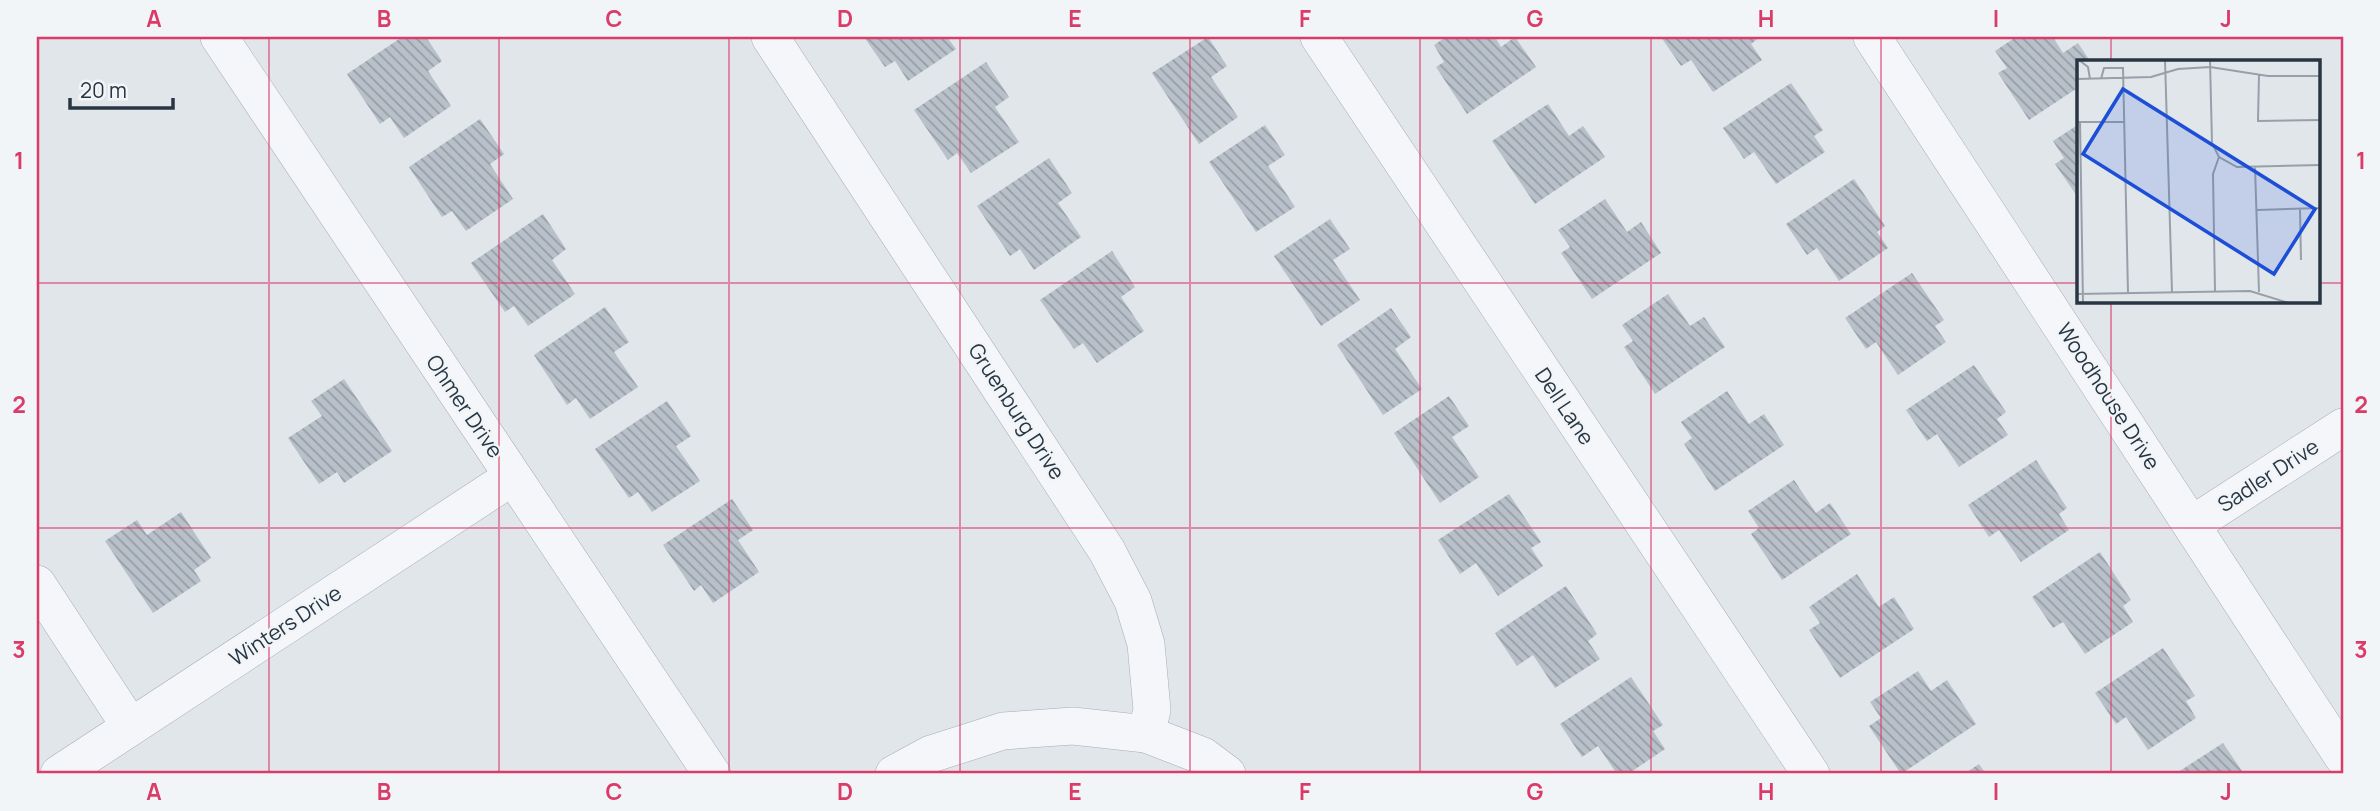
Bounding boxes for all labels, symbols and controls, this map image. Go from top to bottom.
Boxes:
text: A [146,2,162,34]
text: B [377,2,391,34]
text: C [606,2,623,34]
text: D [837,2,853,34]
text: E [1068,2,1082,34]
text: F [1299,2,1311,34]
text: G [1527,2,1544,34]
text: H [1758,2,1774,34]
text: I [1993,2,1999,34]
text: J [2220,2,2232,34]
inset map [2077,60,2320,303]
scale bar [70,66,173,110]
text: 20 m [80,76,127,104]
text: 1 [14,144,24,176]
text: 1 [2356,144,2366,176]
street label: Woodhouse Drive [2051,317,2167,475]
street label: Gruenburg Drive [962,338,1072,484]
street label: Ohmer Drive [420,349,510,463]
street label: Dell Lane [1529,362,1601,450]
text: 2 [12,388,26,420]
text: 2 [2354,388,2368,420]
street label: Sadler Drive [2212,432,2324,518]
street label: Winters Drive [224,578,346,672]
text: 3 [12,633,26,665]
text: 3 [2354,633,2368,665]
text: A [146,775,162,807]
text: B [377,775,391,807]
text: C [606,775,623,807]
text: D [837,775,853,807]
text: E [1068,775,1082,807]
text: F [1299,775,1311,807]
text: G [1527,775,1544,807]
text: H [1758,775,1774,807]
text: I [1993,775,1999,807]
text: J [2220,775,2232,807]

